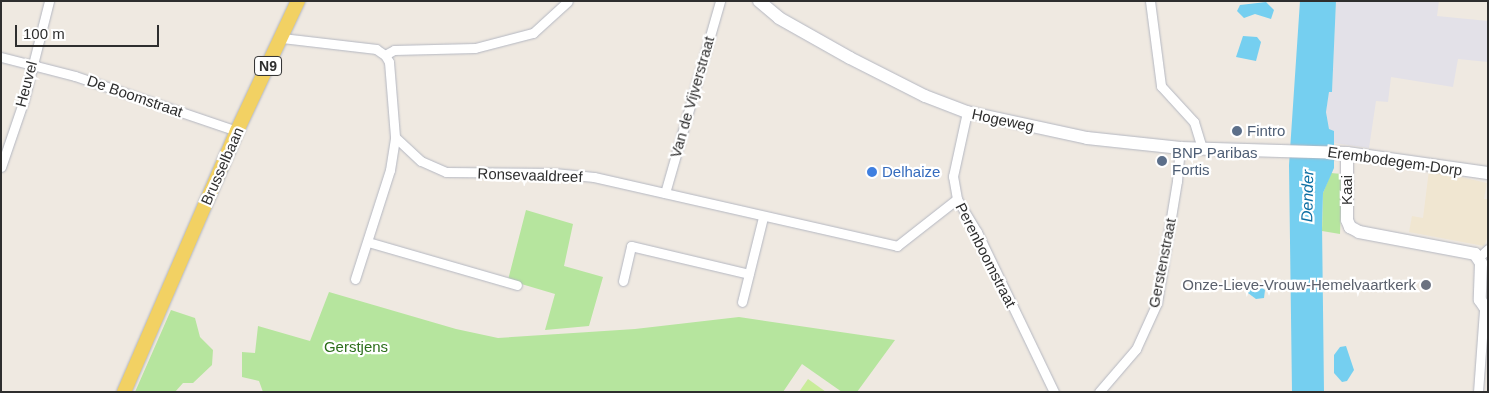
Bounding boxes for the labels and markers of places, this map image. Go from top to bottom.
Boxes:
place label: Fintro [1247,122,1285,140]
marker: Fintro [1231,125,1243,137]
place label: BNP Paribas Fortis [1172,143,1258,178]
marker: BNP Paribas Fortis [1156,155,1168,167]
place label: Delhaize [882,163,940,181]
marker: Delhaize [866,166,878,178]
place label: Onze-Lieve-Vrouw-Hemelvaartkerk [1182,276,1416,294]
marker: Onze-Lieve-Vrouw-Hemelvaartkerk [1420,279,1432,291]

